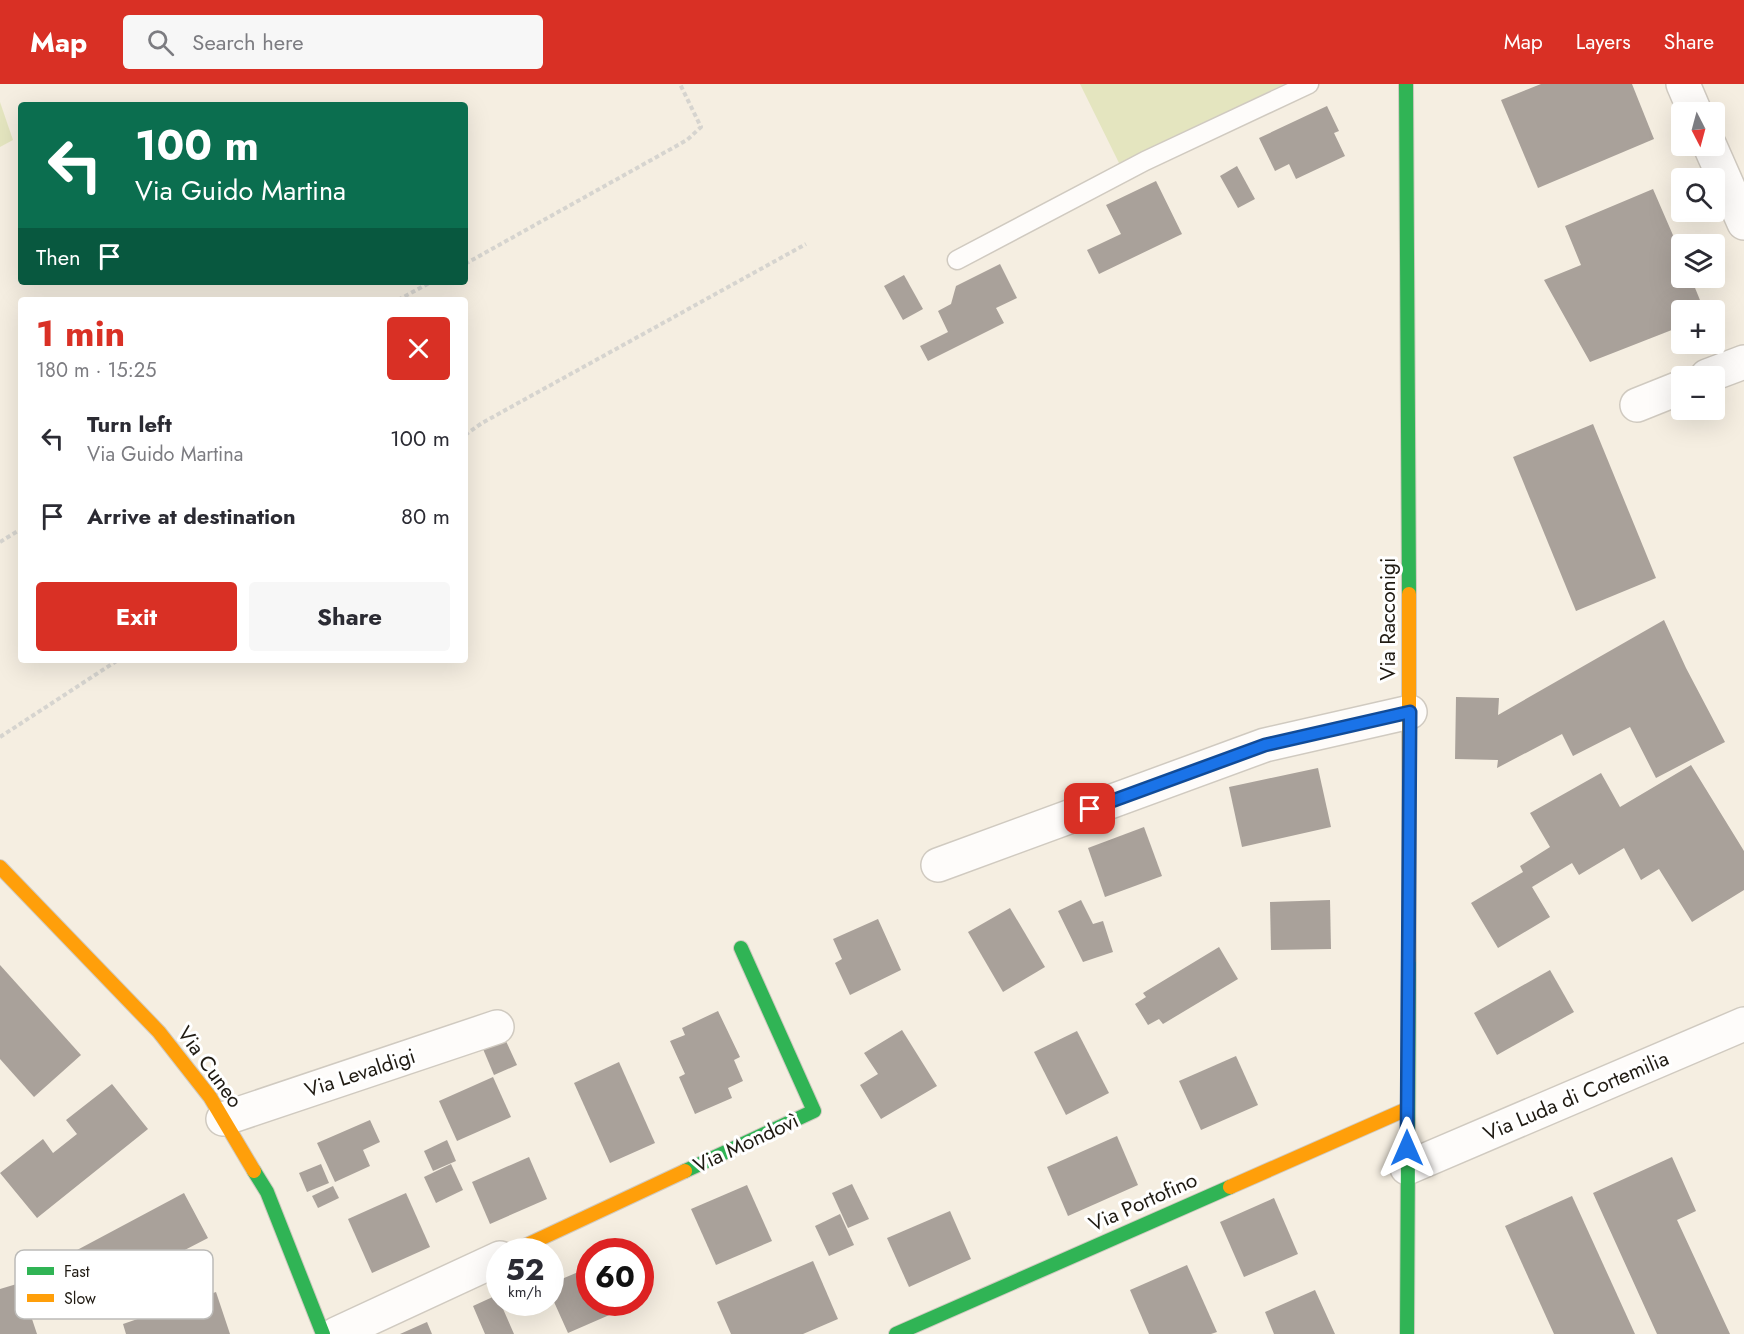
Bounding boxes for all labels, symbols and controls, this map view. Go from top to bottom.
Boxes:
search box [123,15,543,69]
text: Map [30,22,87,63]
icon: search [144,26,177,59]
text: Search here [192,26,304,58]
text: Map [1504,27,1543,57]
text: Layers [1576,27,1631,57]
text: Share [1664,27,1714,57]
north arrow [1671,102,1725,156]
map controls [1671,102,1725,420]
text: 100 m [135,115,259,176]
icon: left [36,126,114,204]
button: search [1671,168,1725,222]
text: Via Guido Martina [135,171,346,210]
button: layers [1671,234,1725,288]
icon: arrive [93,240,126,273]
text: Then [36,241,81,273]
button: + [1671,300,1725,354]
text: 1 min [36,307,125,359]
button: close [387,317,450,380]
text: 180 m · 15:25 [36,356,156,385]
button: − [1671,366,1725,420]
text: Turn left [87,408,172,440]
icon: left [36,422,69,455]
text: 100 m [390,422,450,454]
text: Via Guido Martina [87,440,243,469]
icon: arrive [36,500,69,533]
text: Arrive at destination [87,500,296,532]
text: 80 m [401,500,450,532]
street label: Via Racconigi [1373,557,1403,681]
button: Exit [36,582,237,651]
button: Share [249,582,450,651]
pin [1064,783,1115,834]
icon: arrive [1073,792,1106,825]
street label: Via Cuneo [170,1020,250,1114]
street label: Via Levaldigi [301,1041,419,1105]
street label: Via Luda di Cortemilia [1479,1043,1673,1149]
street label: Via Mondovì [688,1106,804,1180]
position arrow [1375,1116,1439,1180]
street label: Via Portofino [1084,1165,1202,1239]
speed limit sign: 60 [576,1238,654,1316]
text: 52 [505,1248,545,1291]
legend [15,1250,213,1319]
text: Fast [64,1260,90,1283]
text: km/h [508,1281,542,1303]
text: Slow [64,1287,96,1310]

